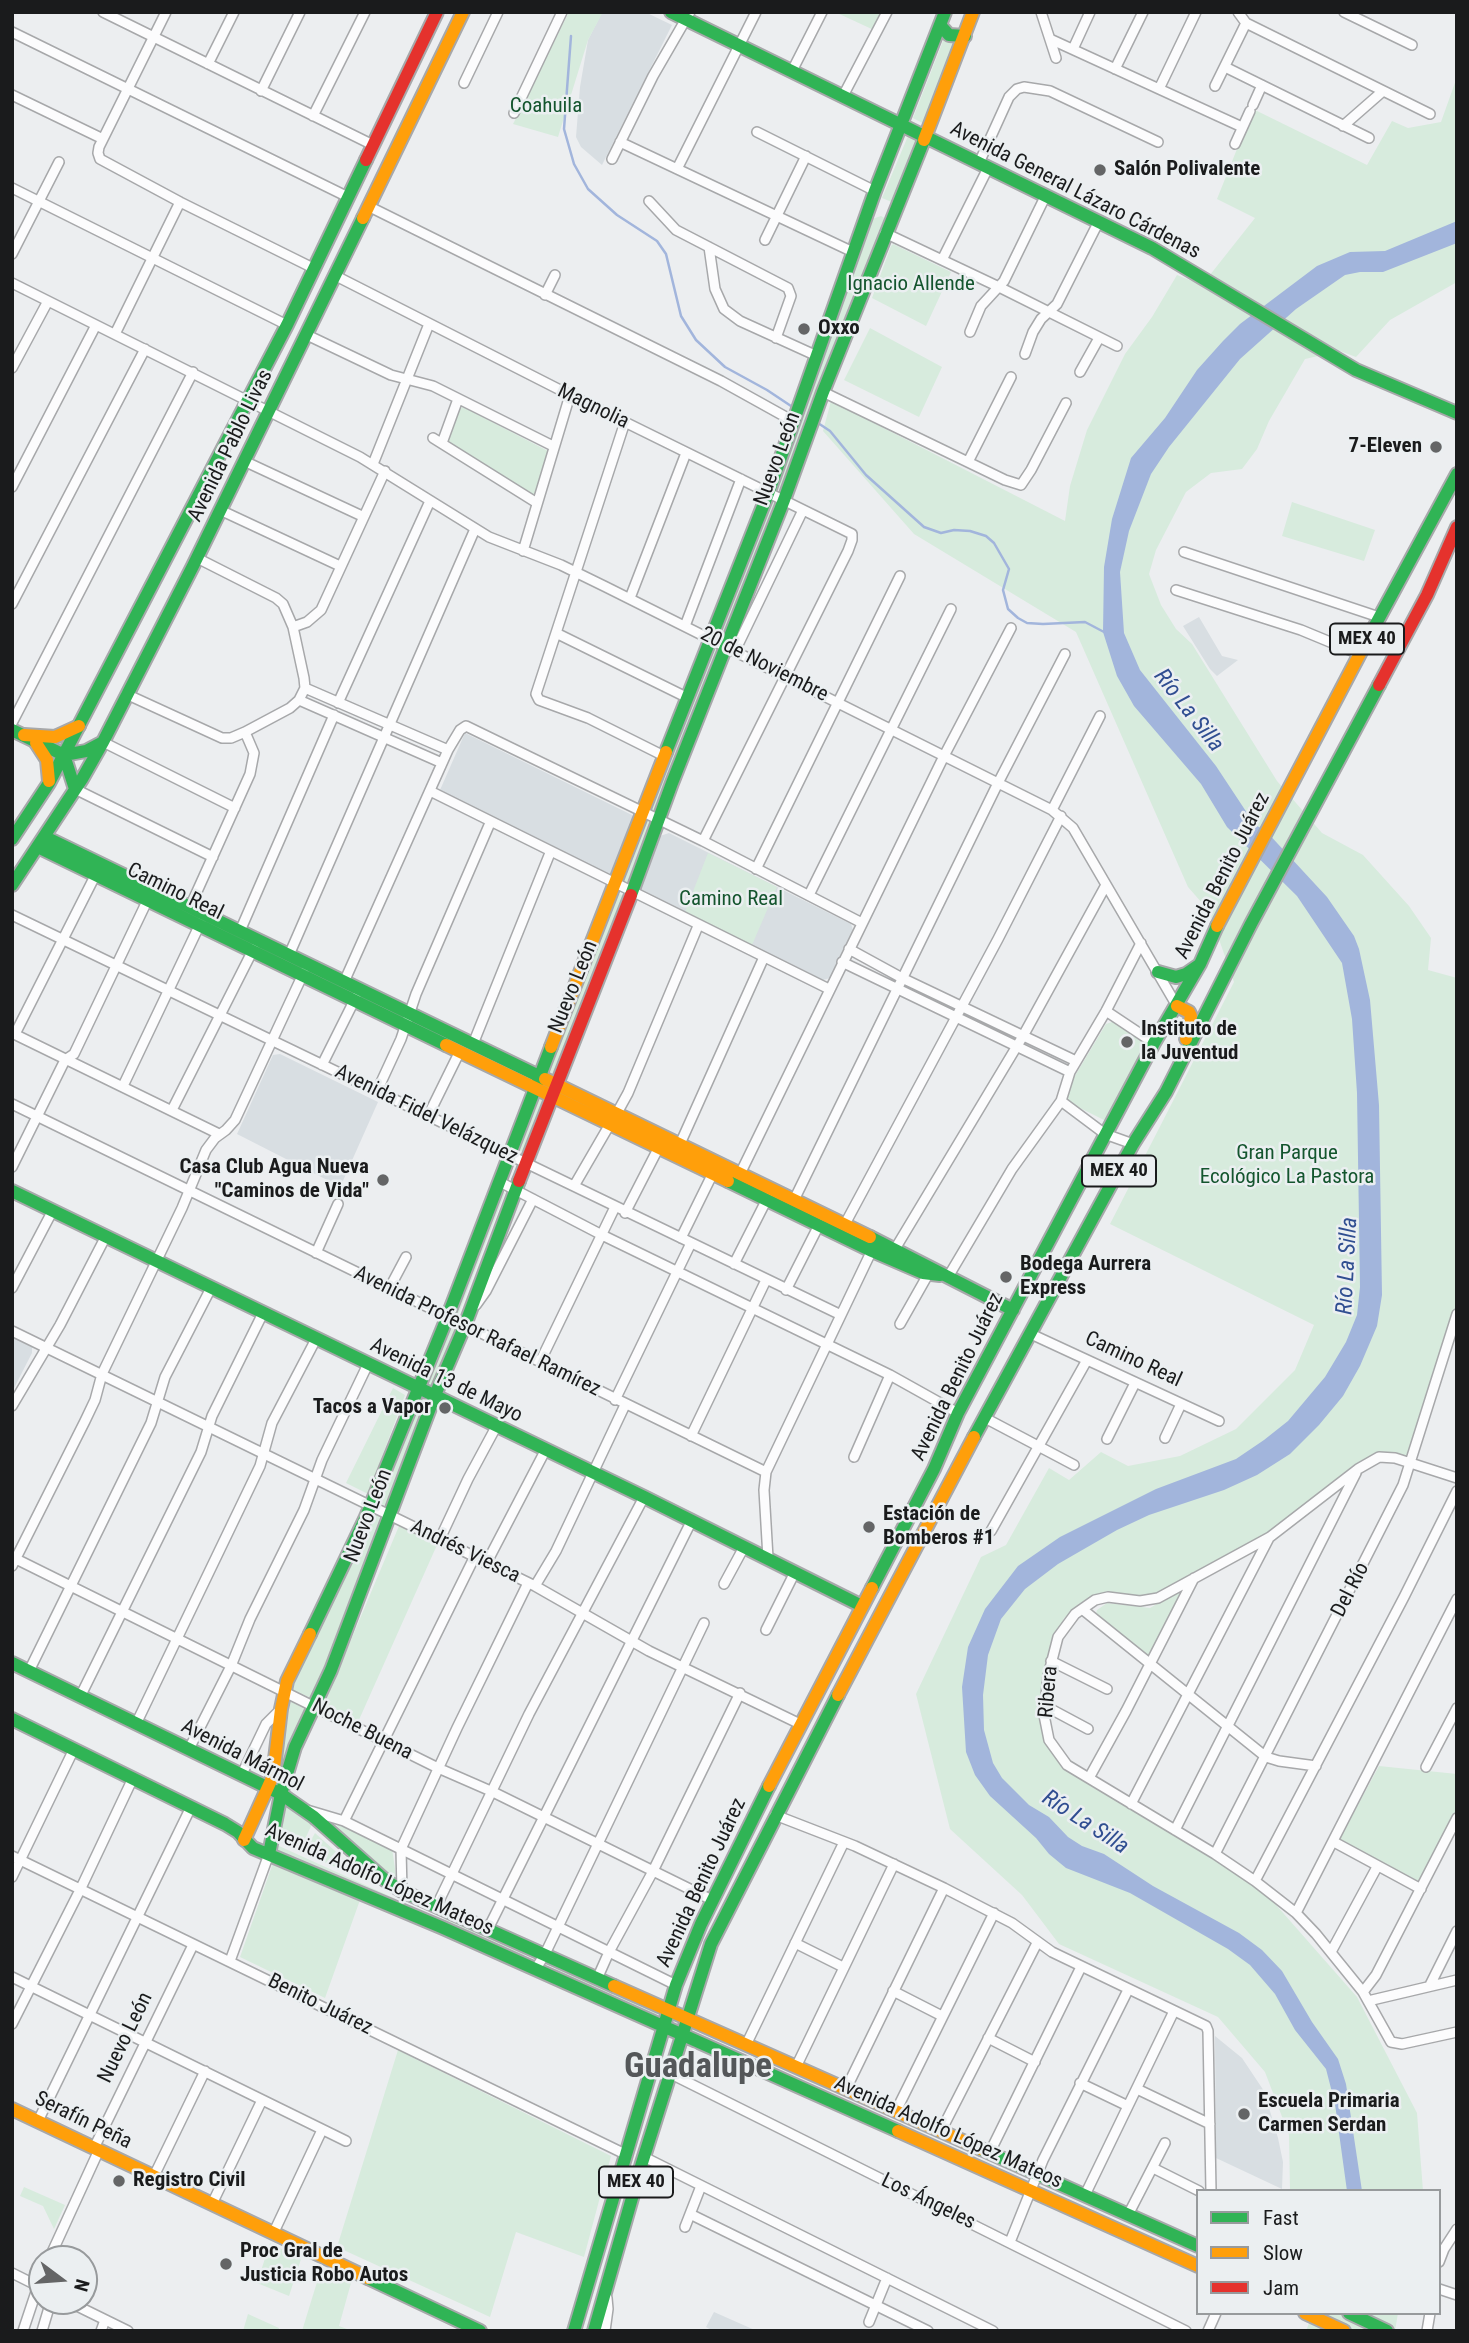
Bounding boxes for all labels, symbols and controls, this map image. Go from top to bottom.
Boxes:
park label: Coahuila [510,94,582,120]
street label: Avenida General Lázaro Cárdenas [946,117,1204,265]
place label: Salón Polivalente [1114,157,1260,183]
marker: Salón Polivalente [1092,162,1108,178]
park label: Ignacio Allende [847,272,975,298]
place label: Oxxo [818,316,860,342]
marker: Oxxo [796,321,812,337]
street label: Avenida Pablo Livas [183,366,279,526]
street label: Magnolia [553,379,633,435]
street label: Nuevo León [749,409,807,509]
place label: 7-Eleven [1349,434,1422,460]
marker: 7-Eleven [1428,439,1444,455]
street label: 20 de Noviembre [696,622,832,708]
road number: MEX 40 [1330,624,1404,654]
water label: Río La Silla [1147,664,1229,758]
street label: Avenida Benito Juárez [1170,788,1276,964]
street label: Camino Real [123,858,227,926]
park label: Camino Real [679,887,783,913]
street label: Nuevo León [544,937,604,1037]
place label: Instituto de la Juventud [1141,1017,1238,1067]
marker: Instituto de la Juventud [1119,1034,1135,1050]
street label: Avenida Fidel Velázquez [330,1060,522,1170]
park label: Gran Parque Ecológico La Pastora [1200,1141,1374,1191]
place label: Casa Club Agua Nueva "Caminos de Vida" [180,1155,369,1205]
road number: MEX 40 [1082,1156,1156,1186]
marker: Casa Club Agua Nueva "Caminos de Vida" [375,1172,391,1188]
water label: Río La Silla [1332,1217,1364,1315]
place label: Bodega Aurrera Express [1020,1252,1151,1302]
street label: Avenida Profesor Rafael Ramírez [350,1261,604,1403]
marker: Bodega Aurrera Express [998,1269,1014,1285]
street label: Avenida Benito Juárez [906,1289,1010,1465]
street label: Camino Real [1081,1327,1185,1393]
street label: Avenida 13 de Mayo [366,1333,526,1429]
place label: Tacos a Vapor [313,1395,431,1421]
marker: Tacos a Vapor [437,1400,453,1416]
street label: Nuevo León [340,1466,398,1566]
place label: Estación de Bomberos #1 [883,1502,994,1552]
street label: Andrés Viesca [406,1515,524,1589]
marker: Estación de Bomberos #1 [861,1519,877,1535]
street label: Del Río [1327,1558,1375,1622]
street label: Ribera [1034,1665,1064,1719]
street label: Noche Buena [307,1694,417,1766]
street label: Avenida Mármol [177,1714,307,1798]
water label: Río La Silla [1037,1785,1133,1861]
street label: Avenida Benito Juárez [652,1794,752,1972]
street label: Avenida Adolfo López Mateos [261,1818,497,1942]
street label: Benito Juárez [264,1969,376,2041]
street label: Nuevo León [93,1989,159,2087]
district label: Guadalupe [624,2047,772,2089]
street label: Avenida Adolfo López Mateos [830,2071,1066,2195]
street label: Serafín Peña [30,2087,136,2155]
place label: Escuela Primaria Carmen Serdan [1258,2089,1400,2139]
marker: Escuela Primaria Carmen Serdan [1236,2106,1252,2122]
road number: MEX 40 [599,2166,673,2198]
place label: Registro Civil [133,2168,246,2194]
street label: Los Ángeles [877,2168,979,2236]
marker: Registro Civil [111,2173,127,2189]
legend [1196,2189,1441,2315]
text: Fast [1263,2206,1299,2230]
place label: Proc Gral de Justicia Robo Autos [240,2239,408,2289]
text: Slow [1263,2241,1303,2265]
north arrow [28,2245,98,2315]
marker: Proc Gral de Justicia Robo Autos [218,2256,234,2272]
text: Jam [1263,2276,1299,2300]
text: N [69,2277,94,2294]

